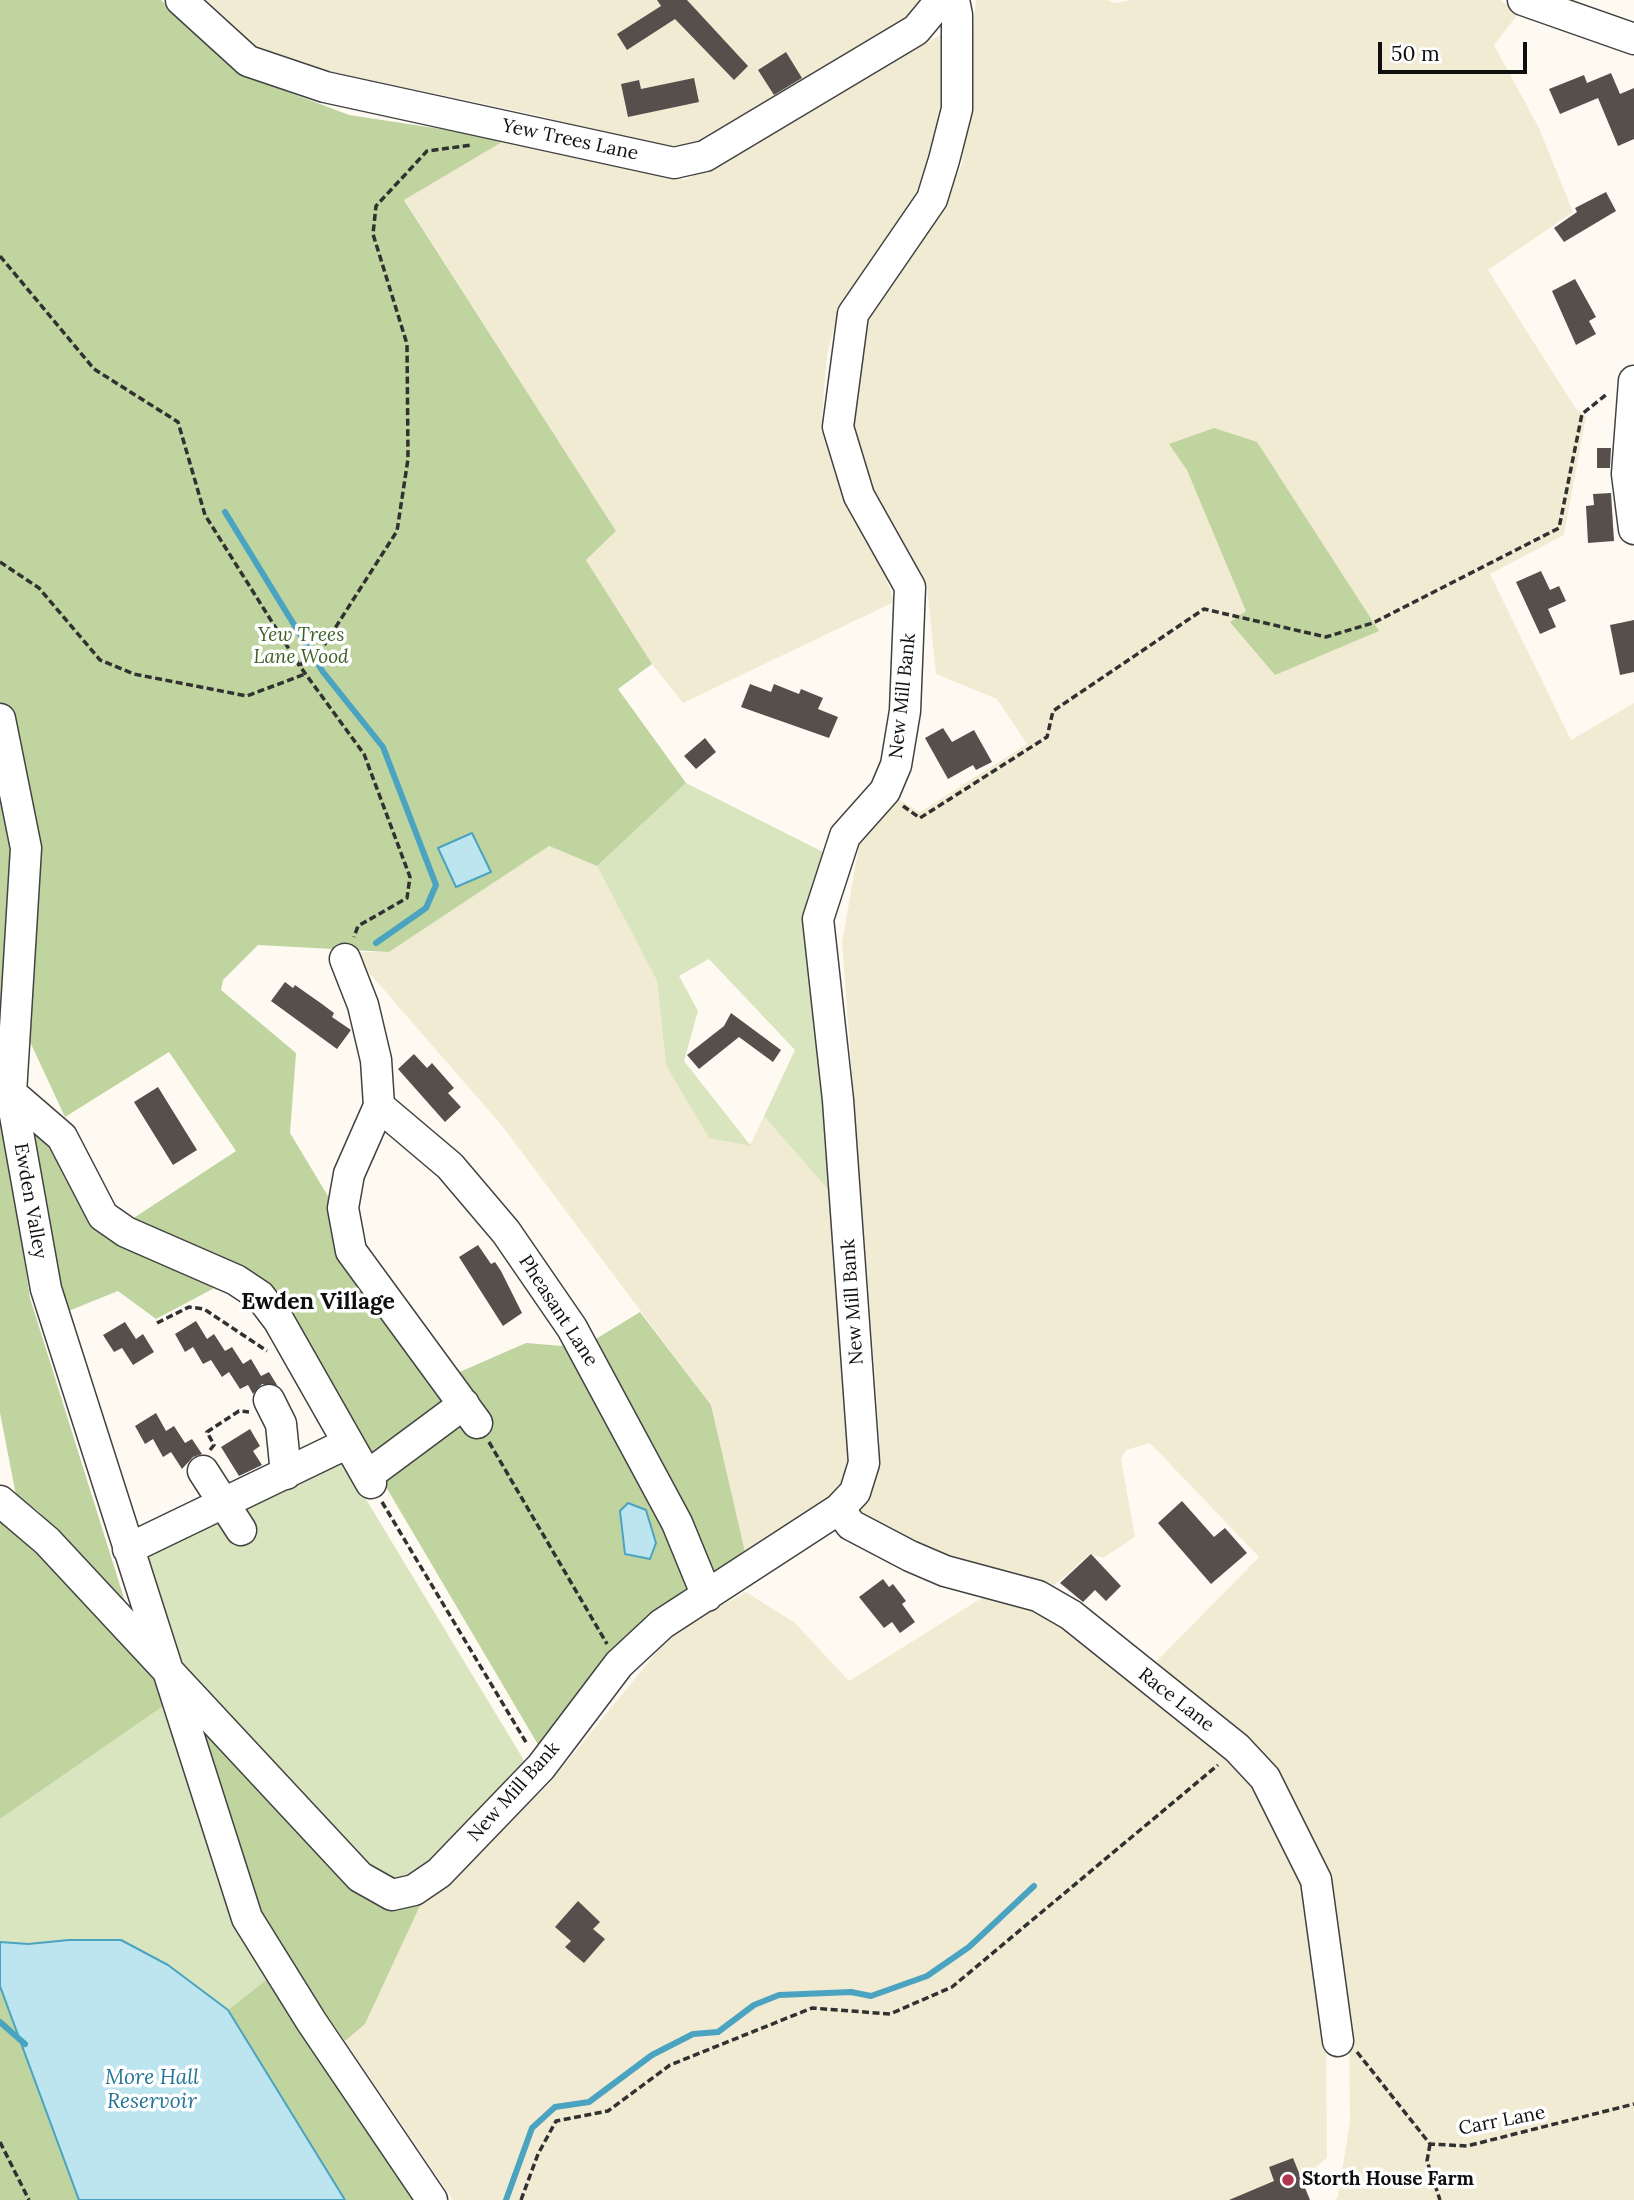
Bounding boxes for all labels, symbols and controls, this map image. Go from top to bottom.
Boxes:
scale bar [1382,28,1531,72]
text: 50 m [1391,40,1440,67]
street label: Yew Trees Lane [500,114,640,166]
park label: Yew Trees Lane Wood [253,625,349,669]
street label: New Mill Bank [885,632,921,760]
street label: Ewden Valley [9,1141,51,1261]
street label: New Mill Bank [837,1238,869,1366]
street label: Pheasant Lane [514,1251,602,1371]
district label: Ewden Village [241,1288,395,1316]
street label: Race Lane [1133,1663,1219,1737]
street label: New Mill Bank [463,1737,565,1847]
water label: More Hall Reservoir [105,2065,199,2115]
street label: Carr Lane [1457,2101,1547,2141]
place label: Storth House Farm [1302,2169,1474,2191]
marker: Storth House Farm [1280,2172,1296,2188]

